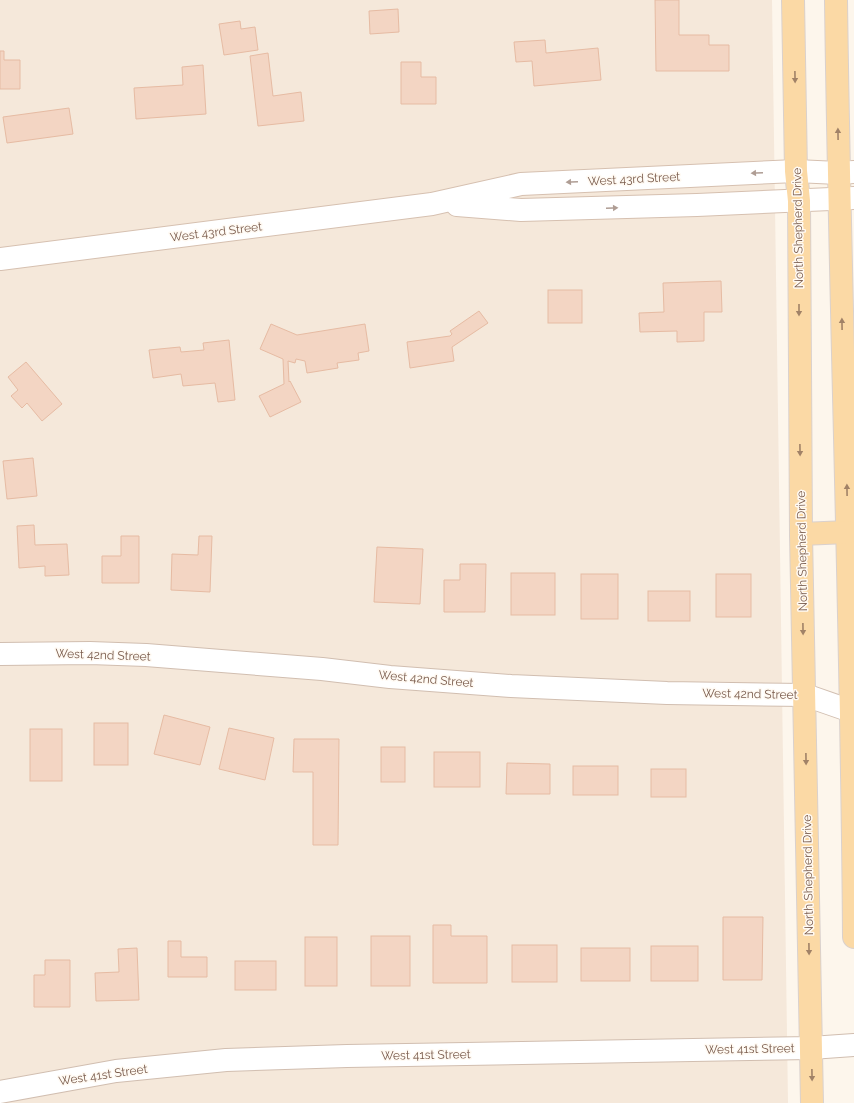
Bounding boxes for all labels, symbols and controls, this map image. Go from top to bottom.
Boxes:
one-way arrow [792,71,798,84]
one-way arrow [835,127,841,140]
street label: North Shepherd Drive [790,168,806,288]
one-way arrow [751,169,763,176]
street label: West 43rd Street [587,170,681,188]
one-way arrow [566,178,578,185]
one-way arrow [606,205,619,211]
street label: West 43rd Street [169,219,263,245]
one-way arrow [796,304,802,317]
one-way arrow [839,317,845,330]
one-way arrow [797,444,803,457]
one-way arrow [843,484,850,496]
street label: North Shepherd Drive [794,491,810,611]
one-way arrow [800,623,806,636]
street label: West 42nd Street [55,646,151,664]
street label: West 42nd Street [378,668,474,690]
street label: West 42nd Street [702,686,798,702]
one-way arrow [803,753,809,766]
street label: North Shepherd Drive [800,815,816,935]
one-way arrow [806,943,812,956]
street label: West 41st Street [705,1041,795,1057]
street label: West 41st Street [381,1047,471,1063]
street label: West 41st Street [58,1062,148,1088]
one-way arrow [809,1069,815,1082]

